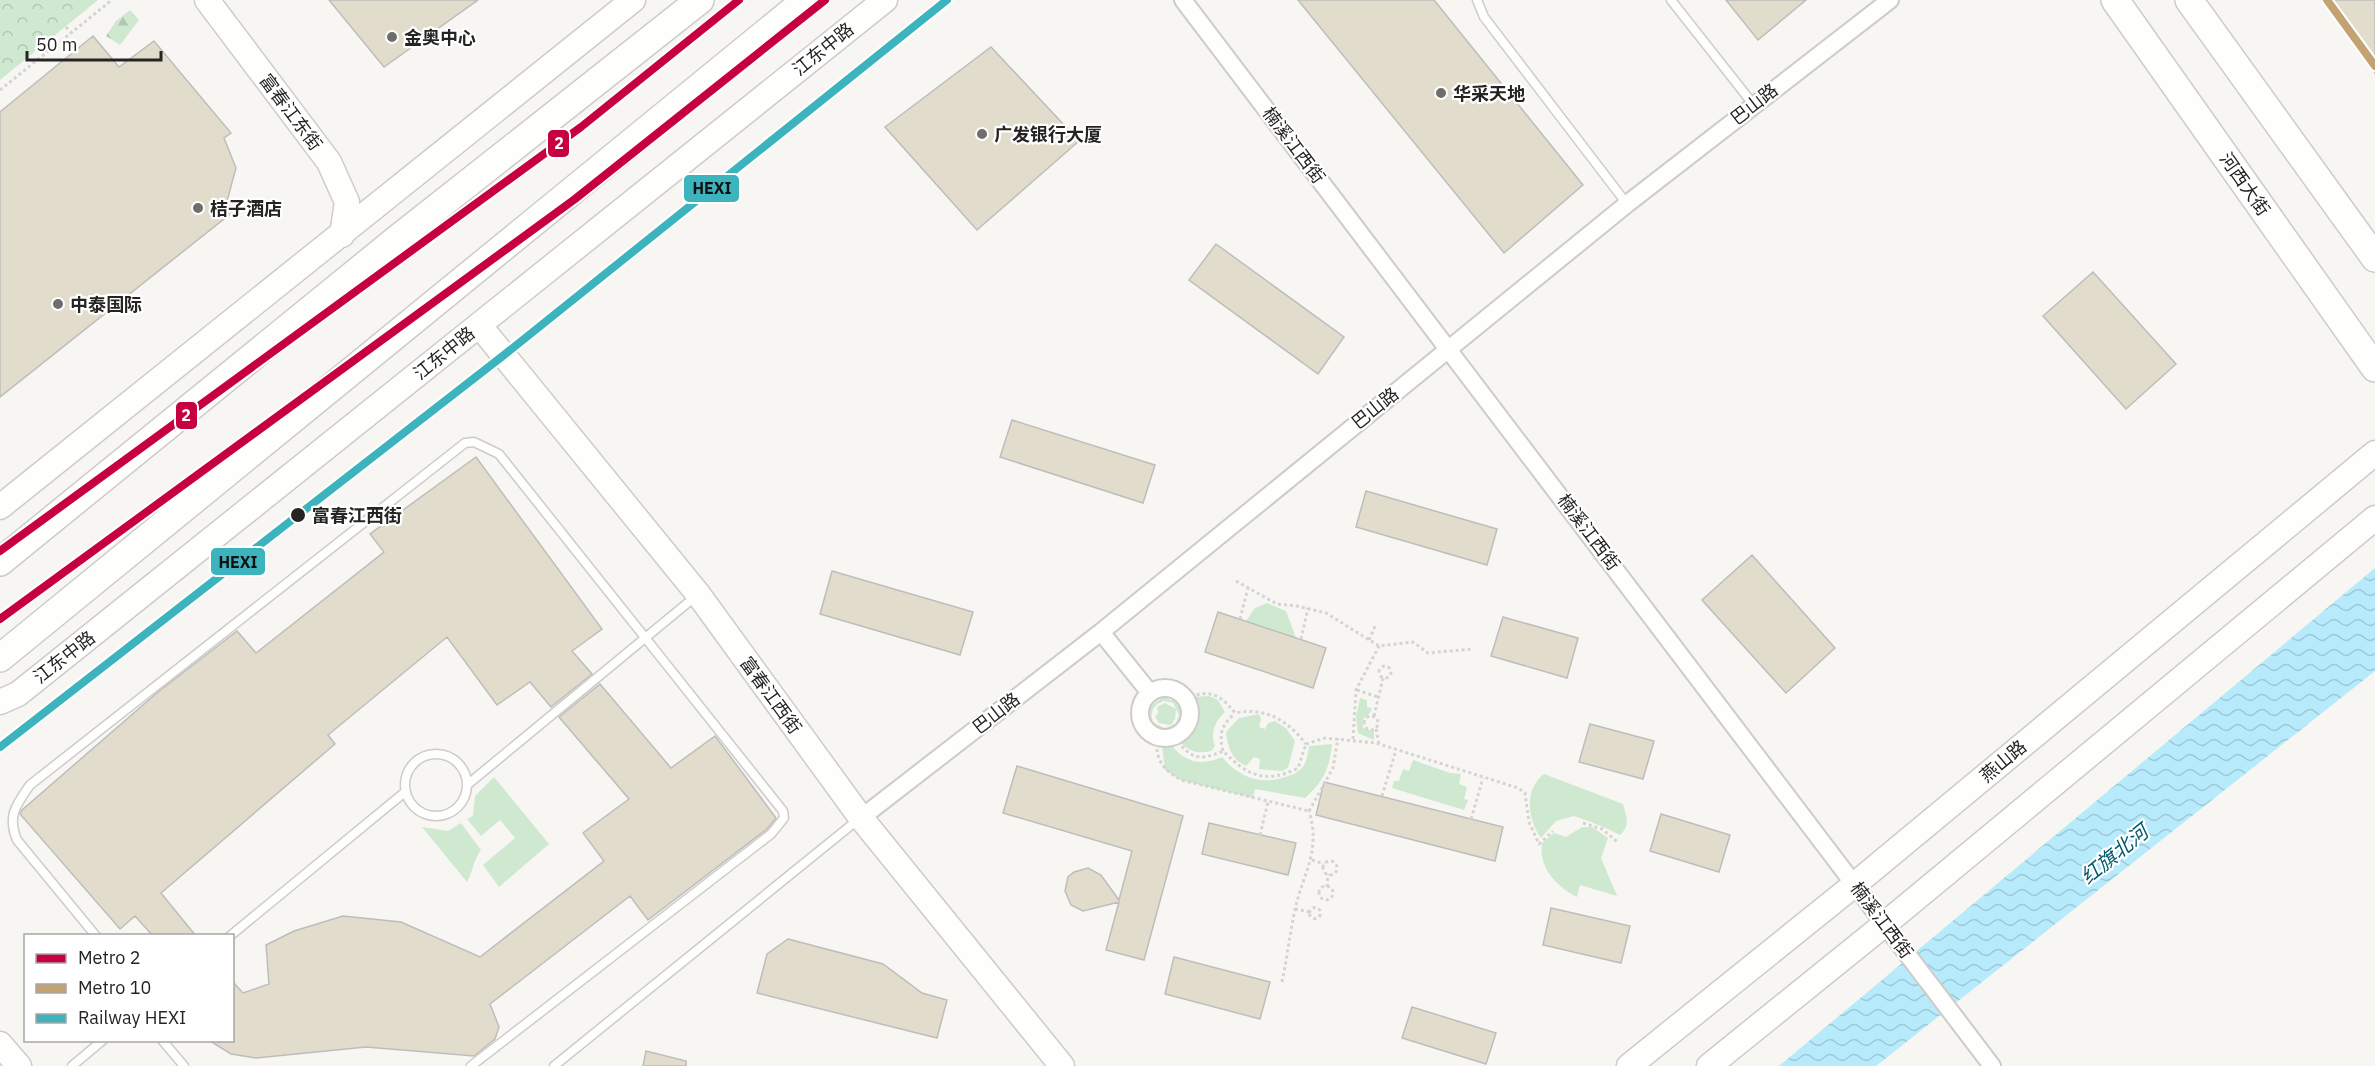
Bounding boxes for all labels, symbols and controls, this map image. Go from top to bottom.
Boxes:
street label: 江东中路 [788,17,858,81]
scale bar [27,24,160,62]
place label: 金奥中心 [404,26,476,49]
marker: 金奥中心 [385,30,399,44]
text: 50 m [36,33,78,56]
street label: 富春江东街 [255,69,327,155]
street label: 巴山路 [1726,78,1782,130]
place label: 华采天地 [1453,82,1525,105]
marker: 华采天地 [1434,86,1448,100]
street label: 楠溪江西街 [1258,102,1330,188]
place label: 广发银行大厦 [994,123,1102,146]
marker: 广发银行大厦 [975,127,989,141]
line badge: 2 [547,129,570,158]
text: 2 [554,133,564,153]
street label: 河西大街 [2215,148,2275,220]
line badge: HEXI [683,174,740,203]
text: HEXI [693,178,732,198]
place label: 桔子酒店 [210,197,282,220]
marker: 桔子酒店 [191,201,205,215]
place label: 中泰国际 [70,293,142,316]
marker: 中泰国际 [51,297,65,311]
street label: 江东中路 [409,321,479,385]
street label: 巴山路 [1347,382,1403,434]
line badge: 2 [175,401,198,430]
text: 2 [181,405,191,425]
street label: 楠溪江西街 [1553,489,1625,575]
place label: 富春江西街 [312,504,402,527]
marker: 富春江西街 [289,506,307,524]
line badge: HEXI [210,547,266,576]
text: HEXI [219,552,258,572]
street label: 江东中路 [29,626,99,688]
street label: 富春江西街 [735,652,807,738]
street label: 巴山路 [968,687,1024,739]
street label: 燕山路 [1975,735,2031,787]
water label: 红旗北河 [2074,816,2157,890]
street label: 楠溪江西街 [1846,877,1918,963]
legend [24,934,234,1042]
text: Metro 2 [78,946,140,969]
text: Metro 10 [78,976,151,999]
text: Railway HEXI [78,1006,186,1029]

